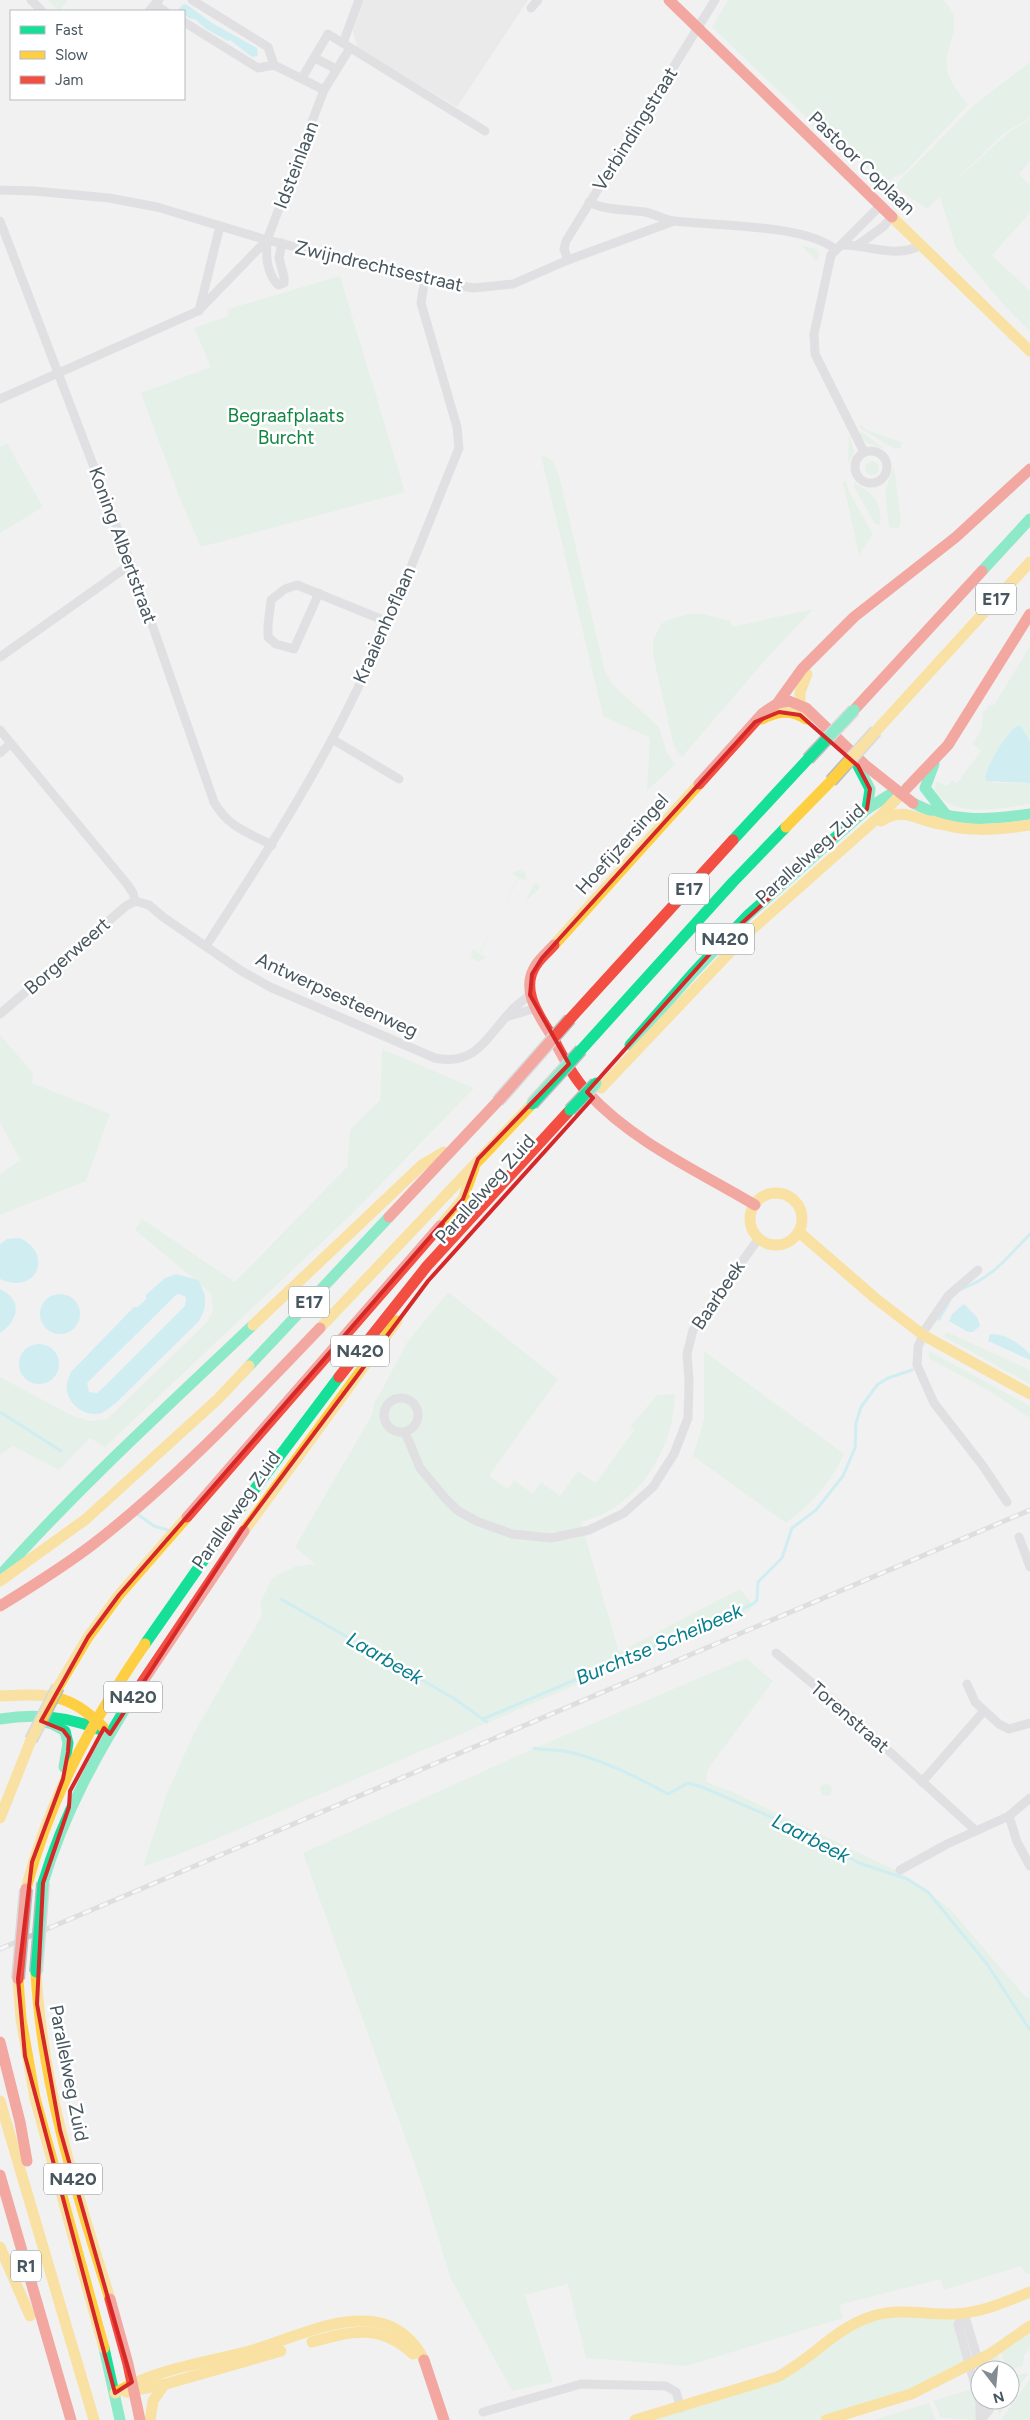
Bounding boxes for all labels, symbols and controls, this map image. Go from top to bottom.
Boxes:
legend [10,10,185,100]
text: Fast [55,21,84,39]
text: Slow [55,46,88,64]
street label: Verbindingstraat [588,63,682,195]
text: Jam [55,71,83,89]
street label: Pastoor Coplaan [804,106,920,220]
street label: Idsteinlaan [269,118,323,212]
street label: Zwijndrechtsestraat [293,236,465,296]
park label: Begraafplaats Burcht [228,404,345,449]
street label: Koning Albertstraat [84,463,162,627]
street label: Kraaienhoflaan [348,563,420,687]
road number: E17 [976,584,1016,614]
street label: Hoefijzersingel [571,789,673,899]
street label: Parallelweg Zuid [751,799,869,909]
road number: E17 [669,874,709,904]
street label: Borgerweert [19,913,115,999]
road number: N420 [696,924,754,954]
street label: Antwerpsesteenweg [252,947,422,1043]
street label: Parallelweg Zuid [430,1130,540,1248]
street label: Baarbeek [687,1255,750,1334]
road number: E17 [289,1286,329,1318]
road number: N420 [331,1335,389,1366]
street label: Parallelweg Zuid [187,1447,285,1573]
water label: Burchtse Scheibeek [572,1598,747,1690]
water label: Laarbeek [343,1627,429,1690]
street label: Torenstraat [806,1677,894,1757]
road number: N420 [104,1681,162,1712]
water label: Laarbeek [768,1808,855,1868]
street label: Parallelweg Zuid [44,2003,94,2143]
road number: N420 [44,2164,102,2194]
road number: R1 [11,2250,41,2282]
north arrow [970,2360,1020,2410]
text: N [991,2387,1006,2407]

